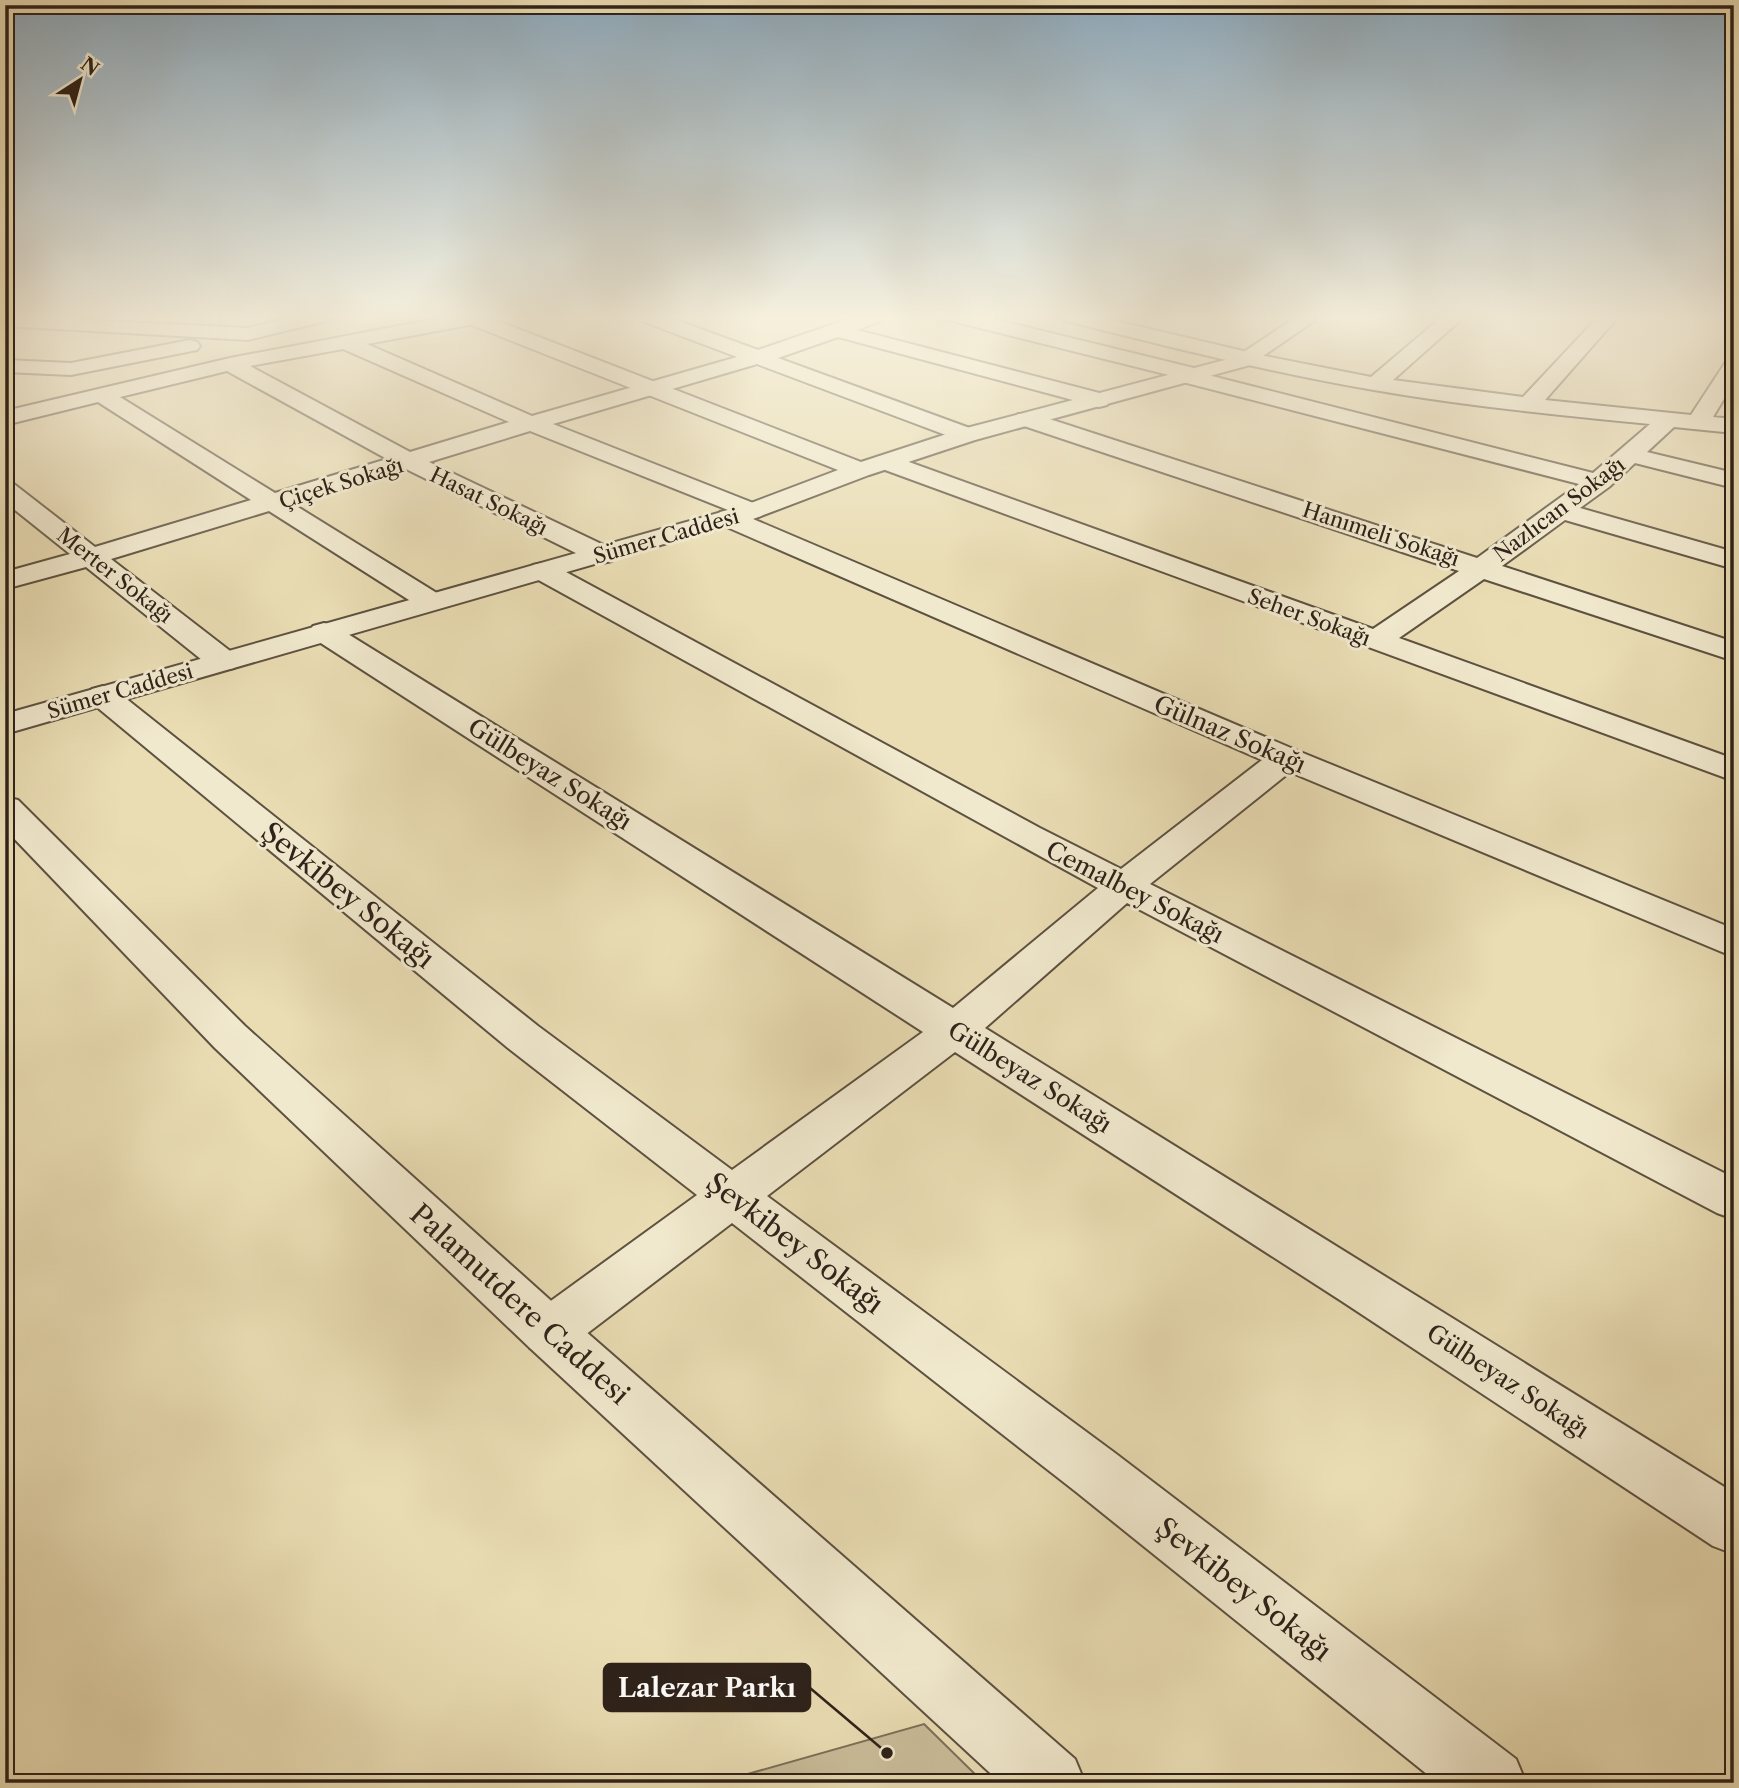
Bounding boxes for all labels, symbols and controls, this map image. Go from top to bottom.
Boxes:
north arrow [46,46,116,116]
text: N [76,52,103,81]
street label: Çiçek Sokağı [276,452,406,514]
street label: Nazlıcan Sokağı [1489,452,1629,566]
street label: Hasat Sokağı [426,462,552,540]
street label: Hanımeli Sokağı [1299,497,1463,571]
street label: Sümer Caddesi [590,503,742,569]
street label: Merter Sokağı [52,522,178,628]
street label: Seher Sokağı [1244,583,1374,651]
street label: Sümer Caddesi [44,658,196,724]
street label: Gülnaz Sokağı [1150,689,1310,779]
street label: Gülbeyaz Sokağı [463,712,637,836]
street label: Şevkibey Sokağı [254,815,442,975]
street label: Cemalbey Sokağı [1041,835,1229,949]
street label: Gülbeyaz Sokağı [943,1015,1117,1139]
street label: Şevkibey Sokağı [700,1165,890,1321]
street label: Palamutdere Caddesi [403,1197,637,1411]
street label: Gülbeyaz Sokağı [1422,1318,1594,1444]
street label: Şevkibey Sokağı [1150,1510,1338,1668]
callout: Lalezar Parkı [604,1664,810,1711]
text: Lalezar Parkı [618,1672,796,1704]

